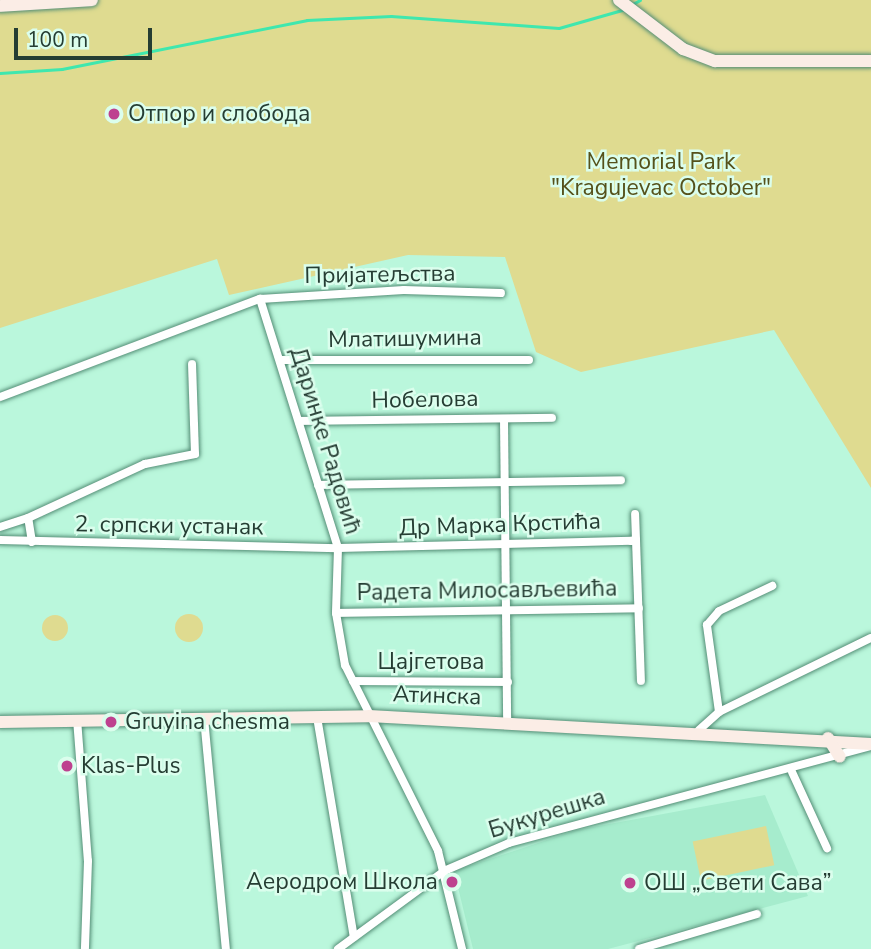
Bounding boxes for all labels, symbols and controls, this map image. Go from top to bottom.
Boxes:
scale bar [18,14,156,58]
text: 100 m [27,26,88,54]
place label: Отпор и слобода [128,100,310,128]
marker: Отпор и слобода [106,106,122,122]
park label: Memorial Park "Kragujevac October" [551,148,771,202]
street label: Пријатељства [304,260,456,290]
street label: Млатишумина [328,324,482,354]
street label: Даринке Радовић [283,344,367,538]
street label: Нобелова [371,385,479,415]
street label: Др Марка Крстића [399,508,601,542]
street label: 2. српски устанак [74,511,264,541]
street label: Радета Милосављевића [356,575,618,607]
street label: Цајгетова [378,648,484,676]
street label: Атинска [392,681,482,711]
place label: Gruyina chesma [125,708,290,736]
marker: Gruyina chesma [103,714,119,730]
place label: Klas-Plus [81,752,181,780]
marker: Klas-Plus [59,758,75,774]
street label: Букурешка [485,783,609,845]
place label: Аеродром Школа [246,868,438,896]
place label: ОШ „Свети Сава” [644,869,831,897]
marker: Аеродром Школа [444,874,460,890]
marker: ОШ „Свети Сава” [622,875,638,891]

